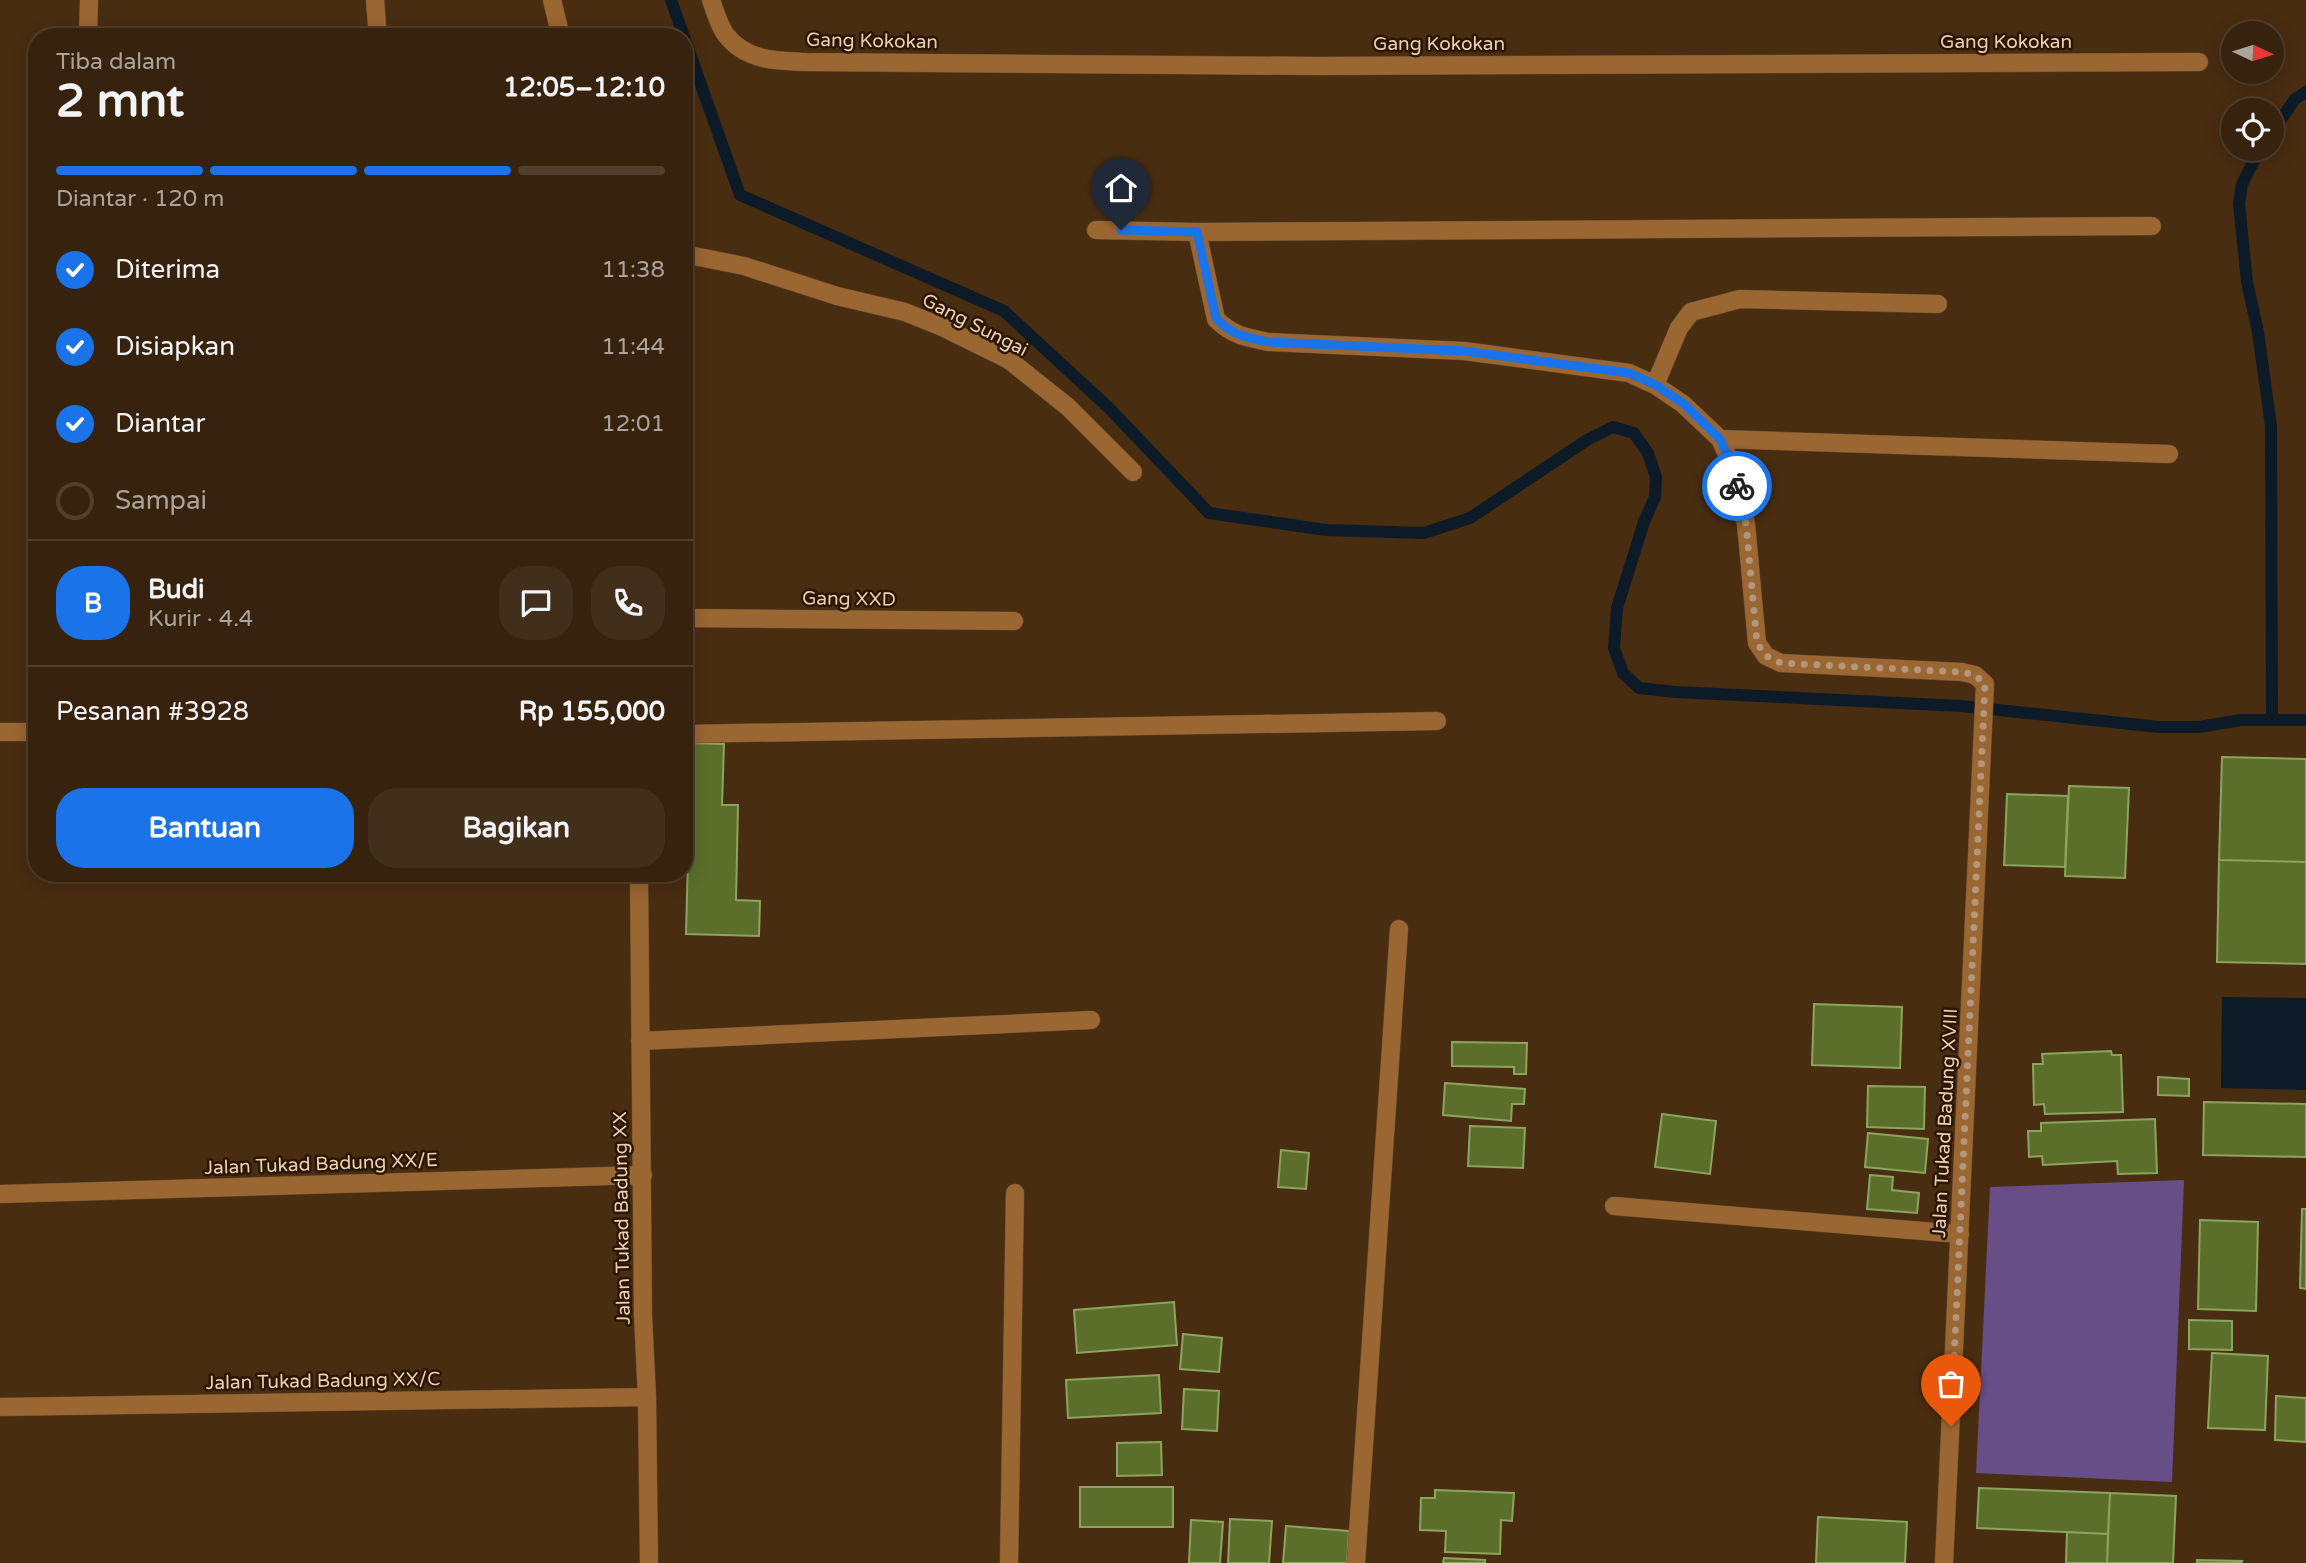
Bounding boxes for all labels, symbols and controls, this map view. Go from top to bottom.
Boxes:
north arrow [2221,21,2284,84]
map controls [2221,21,2284,161]
street label: Gang Kokokan [806,29,938,53]
street label: Gang Kokokan [1940,31,2072,53]
street label: Gang Kokokan [1373,33,1505,55]
text: Tiba dalam [56,48,176,76]
text: 12:05–12:10 [503,72,665,103]
text: 2 mnt [56,74,184,129]
button: locate [2221,98,2284,161]
pin [1091,158,1151,230]
icon: home [1102,169,1140,207]
text: Diantar · 120 m [56,185,224,213]
icon: check [56,251,94,289]
text: Diterima [115,254,220,285]
text: 11:38 [601,256,665,284]
street label: Gang Sungai [918,289,1032,361]
icon: check [56,328,94,366]
text: Disiapkan [115,331,235,362]
text: 11:44 [601,333,665,361]
icon: check [56,405,94,443]
text: Diantar [115,408,205,439]
text: 12:01 [601,410,665,438]
courier [1702,451,1772,521]
icon: bike [1718,467,1756,505]
text: Sampai [115,485,207,516]
button: chat [499,566,573,640]
button: phone [591,566,665,640]
text: Budi [148,574,205,605]
street label: Gang XXD [802,587,896,611]
text: B [84,588,102,619]
text: Kurir · 4.4 [148,605,253,633]
text: Pesanan #3928 [56,696,249,727]
text: Rp 155,000 [519,696,665,727]
button: Bantuan [56,788,354,868]
button: Bagikan [368,788,665,868]
street label: Jalan Tukad Badung XVIII [1928,1008,1962,1238]
street label: Jalan Tukad Badung XX [609,1111,635,1325]
street label: Jalan Tukad Badung XX/E [204,1149,438,1179]
pin [1921,1354,1981,1426]
icon: bag [1932,1365,1970,1403]
street label: Jalan Tukad Badung XX/C [205,1368,441,1394]

